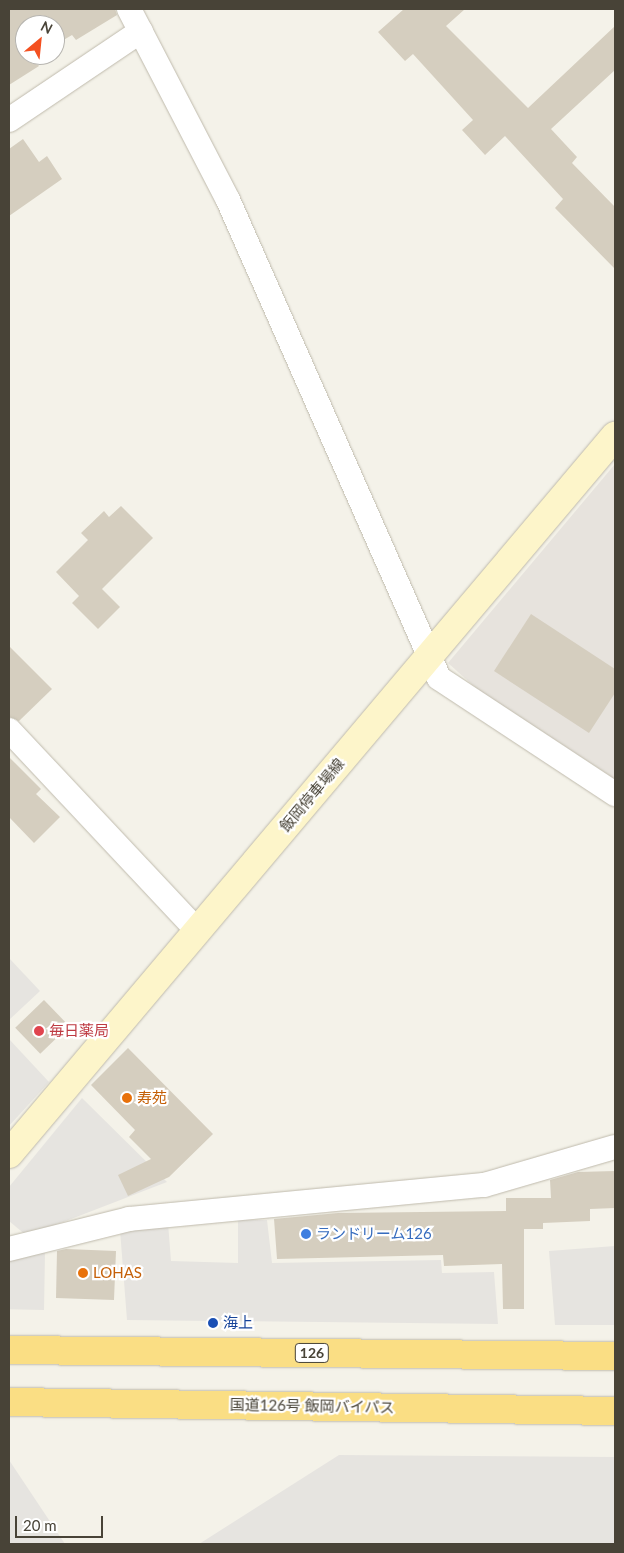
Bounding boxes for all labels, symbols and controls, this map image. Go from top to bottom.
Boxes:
north arrow [15,15,65,65]
text: N [38,17,56,37]
street label: 飯岡停車場線 [276,755,348,835]
place label: 毎日薬局 [49,1022,109,1040]
marker: 毎日薬局 [33,1025,45,1037]
place label: 寿苑 [137,1089,167,1107]
marker: 寿苑 [121,1092,133,1104]
place label: ランドリーム126 [316,1225,432,1243]
marker: ランドリーム126 [300,1228,312,1240]
place label: LOHAS [93,1264,142,1282]
marker: LOHAS [77,1267,89,1279]
place label: 海上 [223,1314,253,1332]
marker: 海上 [207,1317,219,1329]
road number: 126 [294,1342,330,1365]
street label: 国道126号 飯岡バイパス [229,1396,395,1416]
scale bar [18,1506,105,1538]
text: 20 m [23,1516,57,1534]

